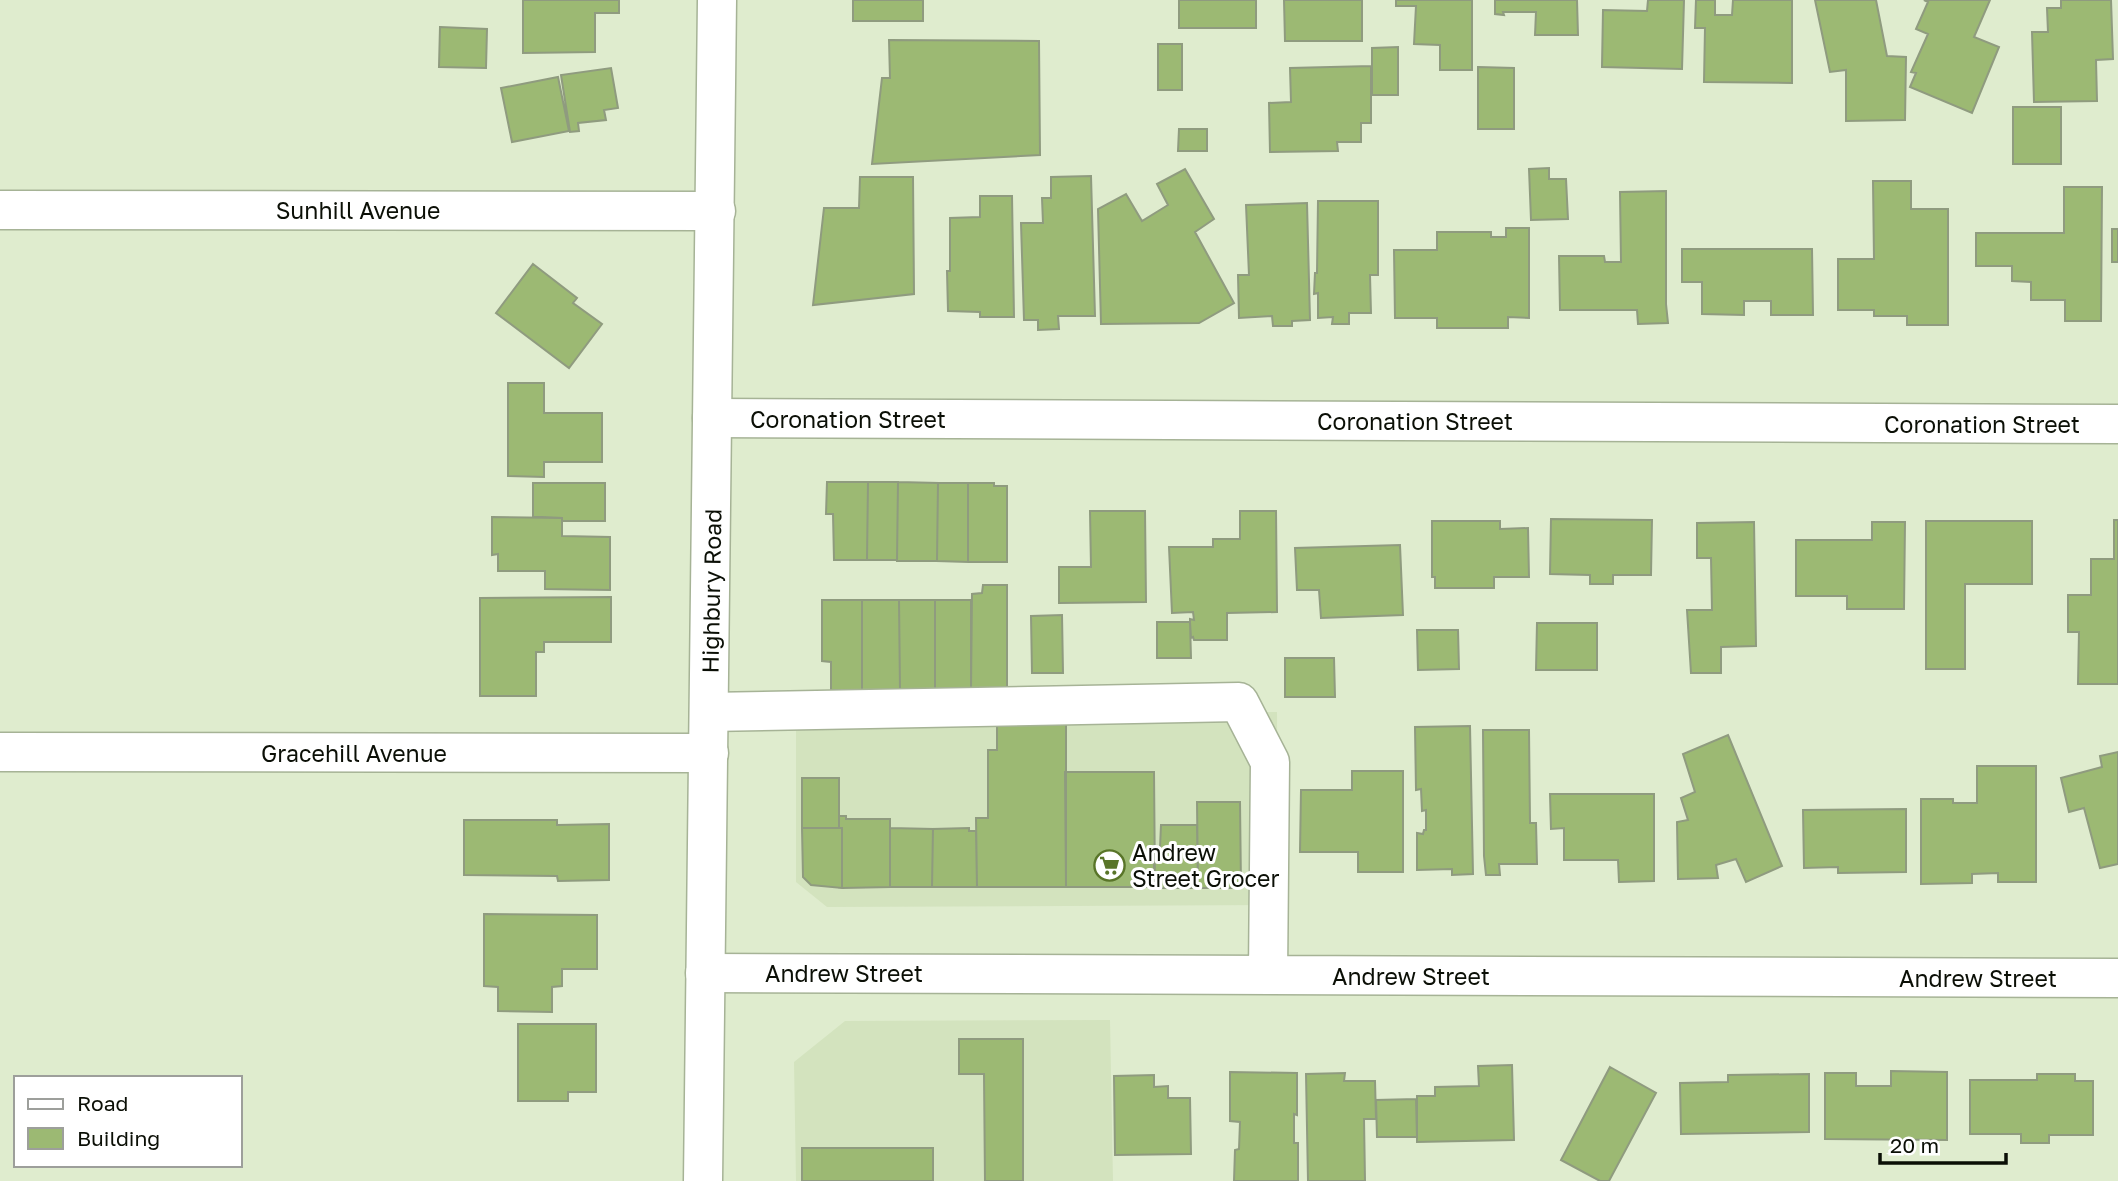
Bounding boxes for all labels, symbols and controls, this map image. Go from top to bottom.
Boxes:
street label: Sunhill Avenue [276,196,440,224]
street label: Coronation Street [750,405,946,433]
street label: Coronation Street [1317,407,1513,435]
street label: Coronation Street [1884,410,2080,438]
street label: Highbury Road [696,508,726,674]
street label: Gracehill Avenue [261,739,447,767]
place label: Andrew Street Grocer [1132,838,1279,892]
supermarket icon: Andrew Street Grocer [1092,848,1126,882]
street label: Andrew Street [765,959,923,987]
street label: Andrew Street [1332,962,1490,990]
street label: Andrew Street [1899,964,2057,992]
legend [14,1076,242,1167]
text: Road [77,1090,128,1116]
scale bar [1880,1122,2006,1166]
text: Building [77,1125,160,1151]
text: 20 m [1890,1132,1939,1158]

